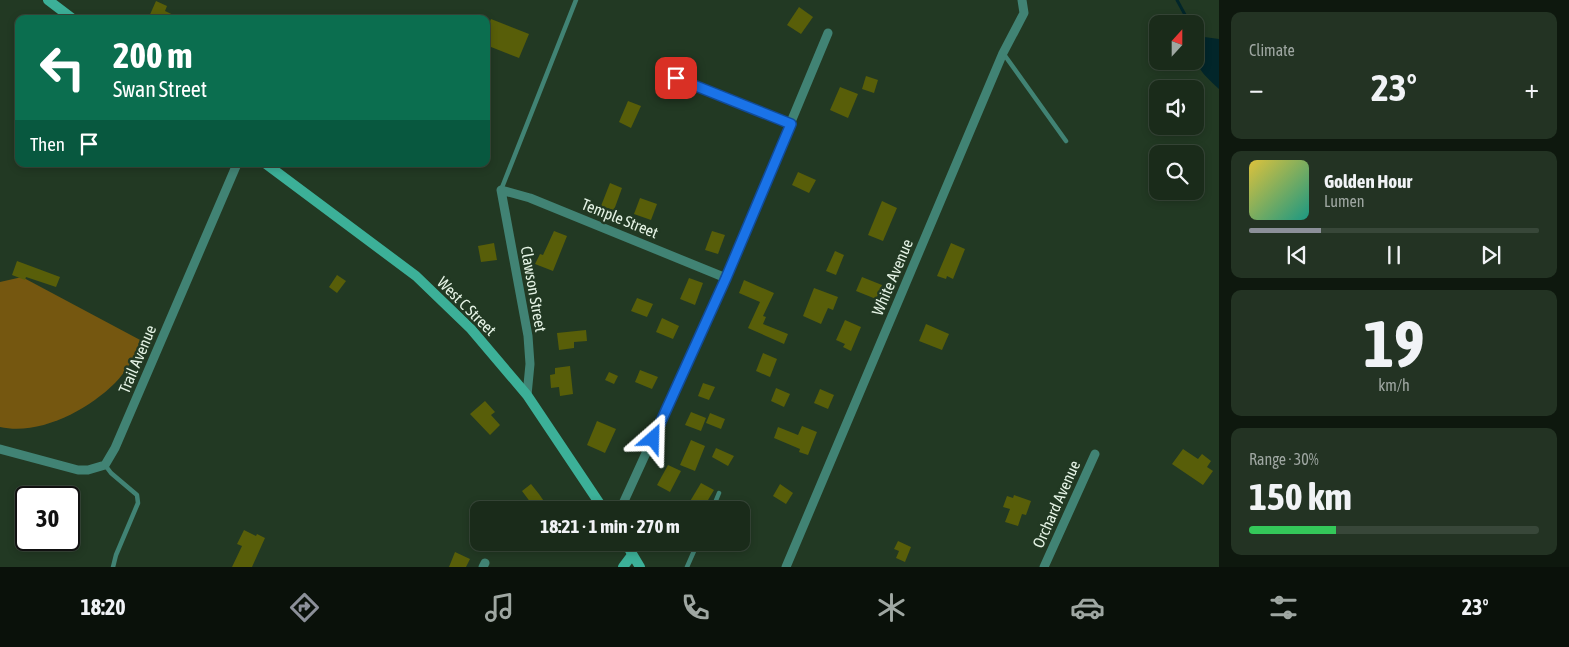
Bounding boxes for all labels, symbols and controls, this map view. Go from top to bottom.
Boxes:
north arrow [1149,15,1204,70]
map controls [1149,15,1204,200]
icon: left [30,35,95,100]
text: 200 m [113,35,192,75]
text: Climate [1249,41,1295,59]
pin [655,57,697,99]
icon: arrive [662,64,690,92]
text: 23° [1371,66,1417,109]
text: − [1249,72,1264,104]
text: + [1524,72,1539,104]
text: Swan Street [113,76,207,102]
button: sound [1149,80,1204,135]
icon: arrive [75,130,103,158]
text: Then [30,133,65,155]
button: search [1149,145,1204,200]
text: Golden Hour [1324,170,1412,192]
text: Lumen [1324,192,1364,210]
street label: Temple Street [579,194,661,243]
street label: White Avenue [868,236,916,318]
icon: previous [1283,241,1311,269]
icon: pause [1380,241,1408,269]
icon: next [1477,241,1505,269]
street label: Clawson Street [518,245,550,334]
street label: West C Street [434,273,500,339]
text: 19 [1363,306,1425,381]
street label: Trail Avenue [115,322,159,396]
text: km/h [1378,376,1410,394]
position arrow [626,412,678,464]
text: Range · 30% [1249,450,1319,468]
street label: Orchard Avenue [1029,457,1083,551]
text: 150 km [1249,475,1352,518]
speed limit sign: 30 [15,486,80,551]
text: 18:21 · 1 min · 270 m [540,515,680,537]
icon: directions [287,590,322,625]
icon: music [482,590,517,625]
icon: phone [678,590,713,625]
icon: climate [874,590,909,625]
icon: car [1070,590,1105,625]
icon: filters [1266,590,1301,625]
text: 18:20 [80,594,126,620]
text: 23° [1462,594,1488,620]

